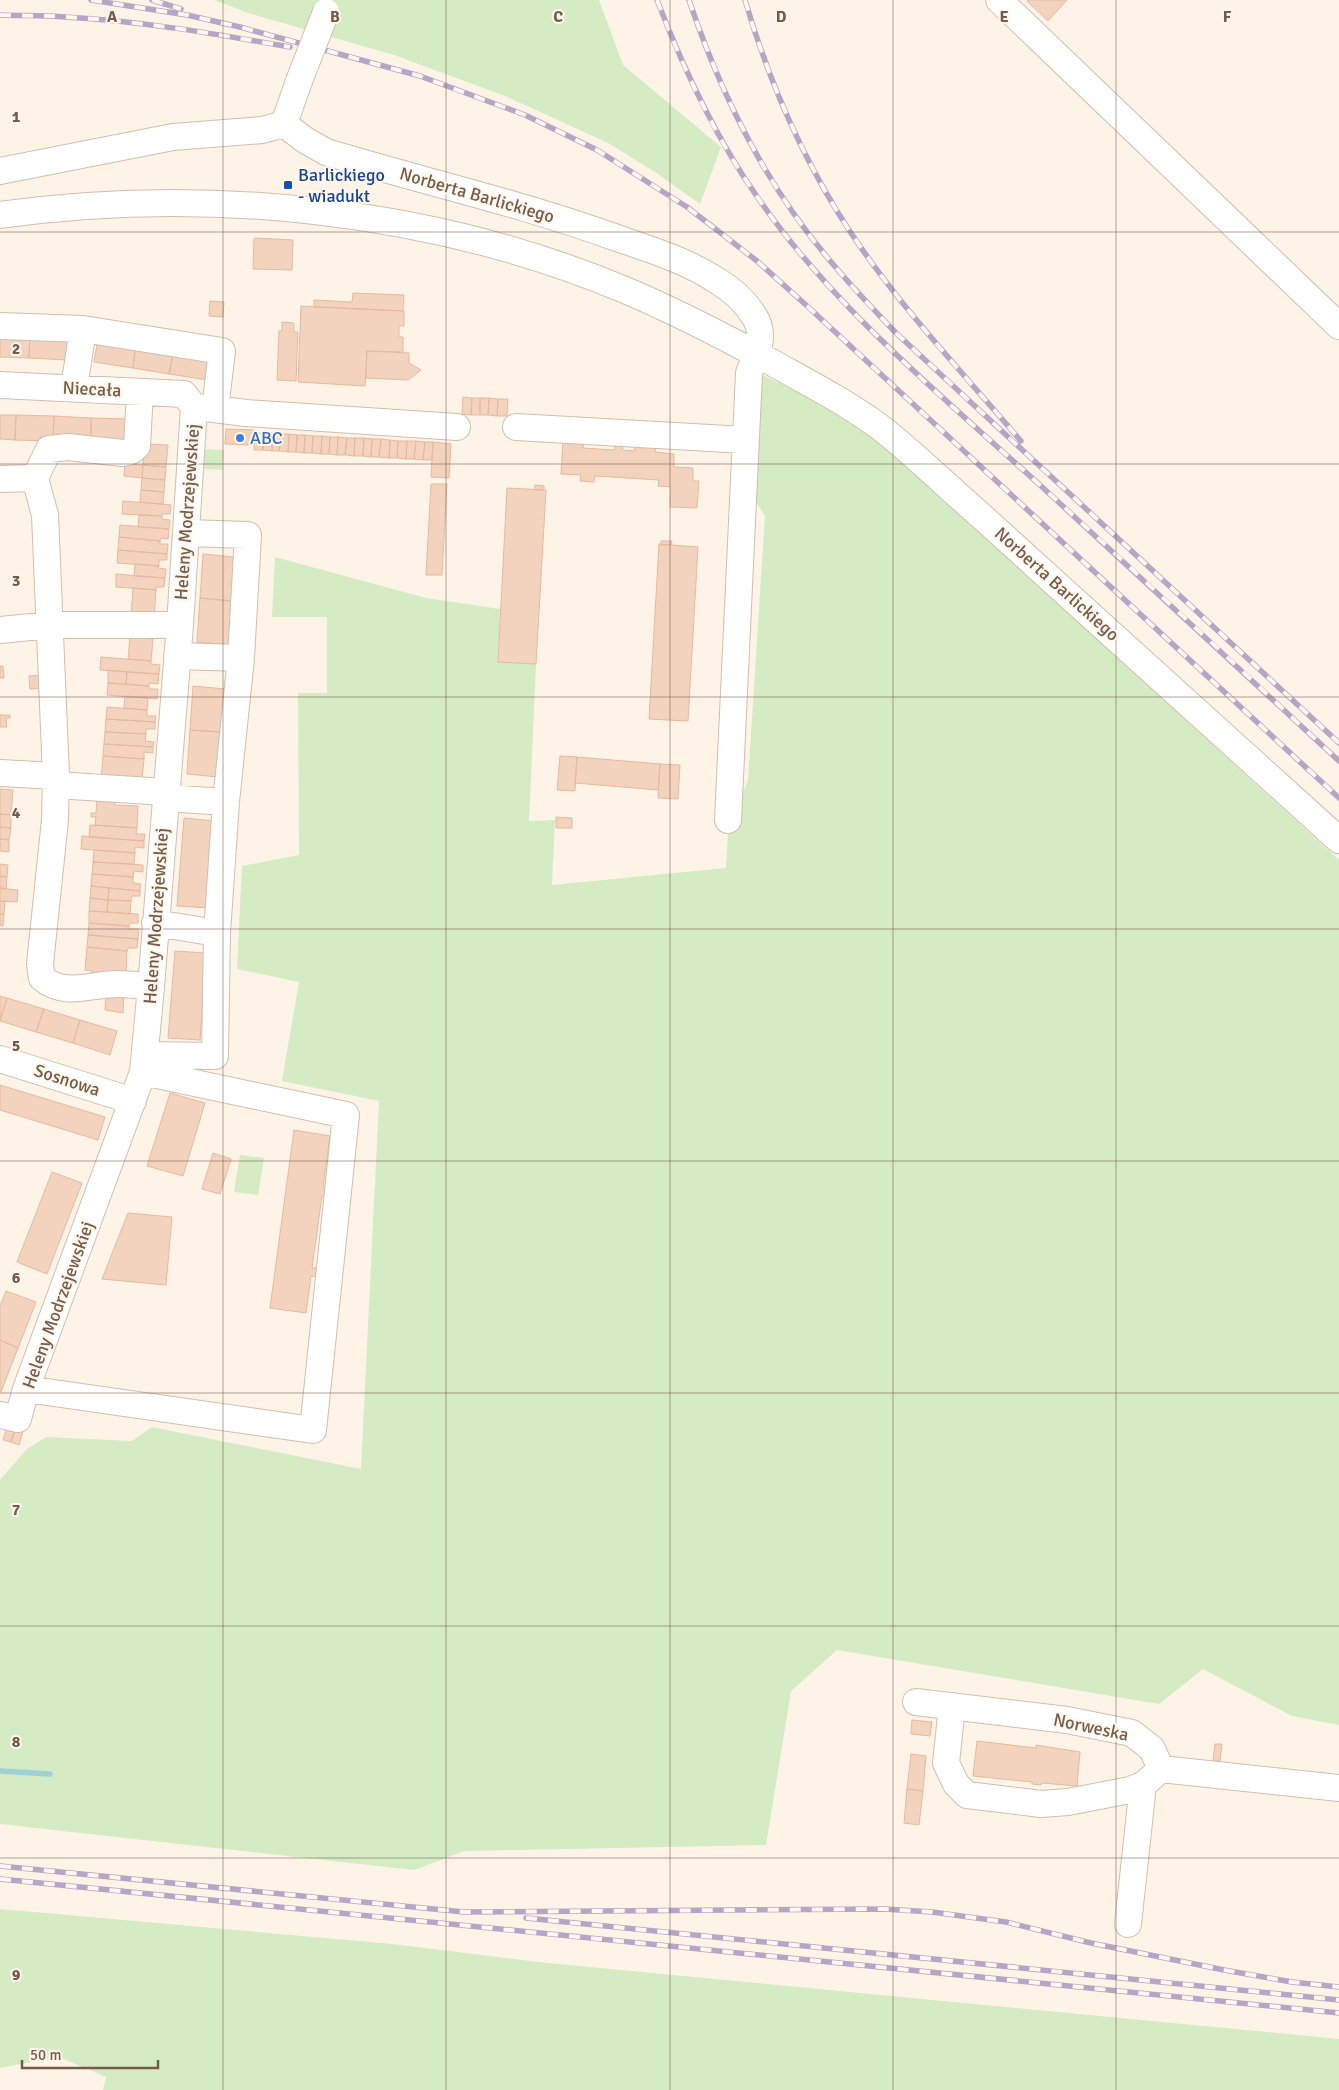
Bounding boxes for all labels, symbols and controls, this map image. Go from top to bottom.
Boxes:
text: A [107,7,118,27]
text: B [330,7,340,27]
text: C [553,7,563,27]
text: D [776,7,787,27]
text: E [999,7,1009,27]
text: F [1223,7,1232,27]
text: 1 [12,107,21,127]
street label: Norberta Barlickiego [397,162,557,228]
place label: Barlickiego - wiadukt [298,164,385,207]
marker: Barlickiego - wiadukt [282,179,294,191]
text: 2 [12,339,20,359]
street label: Niecała [62,376,122,402]
street label: Heleny Modrzejewskiej [170,423,204,601]
place label: ABC [250,427,283,449]
marker: ABC [234,432,246,444]
street label: Norberta Barlickiego [990,522,1124,646]
text: 3 [12,571,20,591]
text: 4 [12,803,21,823]
street label: Heleny Modrzejewskiej [139,827,173,1005]
text: 5 [12,1036,20,1056]
street label: Sosnowa [31,1059,103,1101]
street label: Heleny Modrzejewskiej [17,1218,99,1392]
text: 6 [12,1268,21,1288]
text: 7 [12,1500,21,1520]
street label: Norweska [1051,1708,1131,1746]
text: 8 [12,1732,21,1752]
text: 9 [12,1965,21,1985]
scale bar [22,2038,159,2070]
text: 50 m [30,2046,61,2064]

